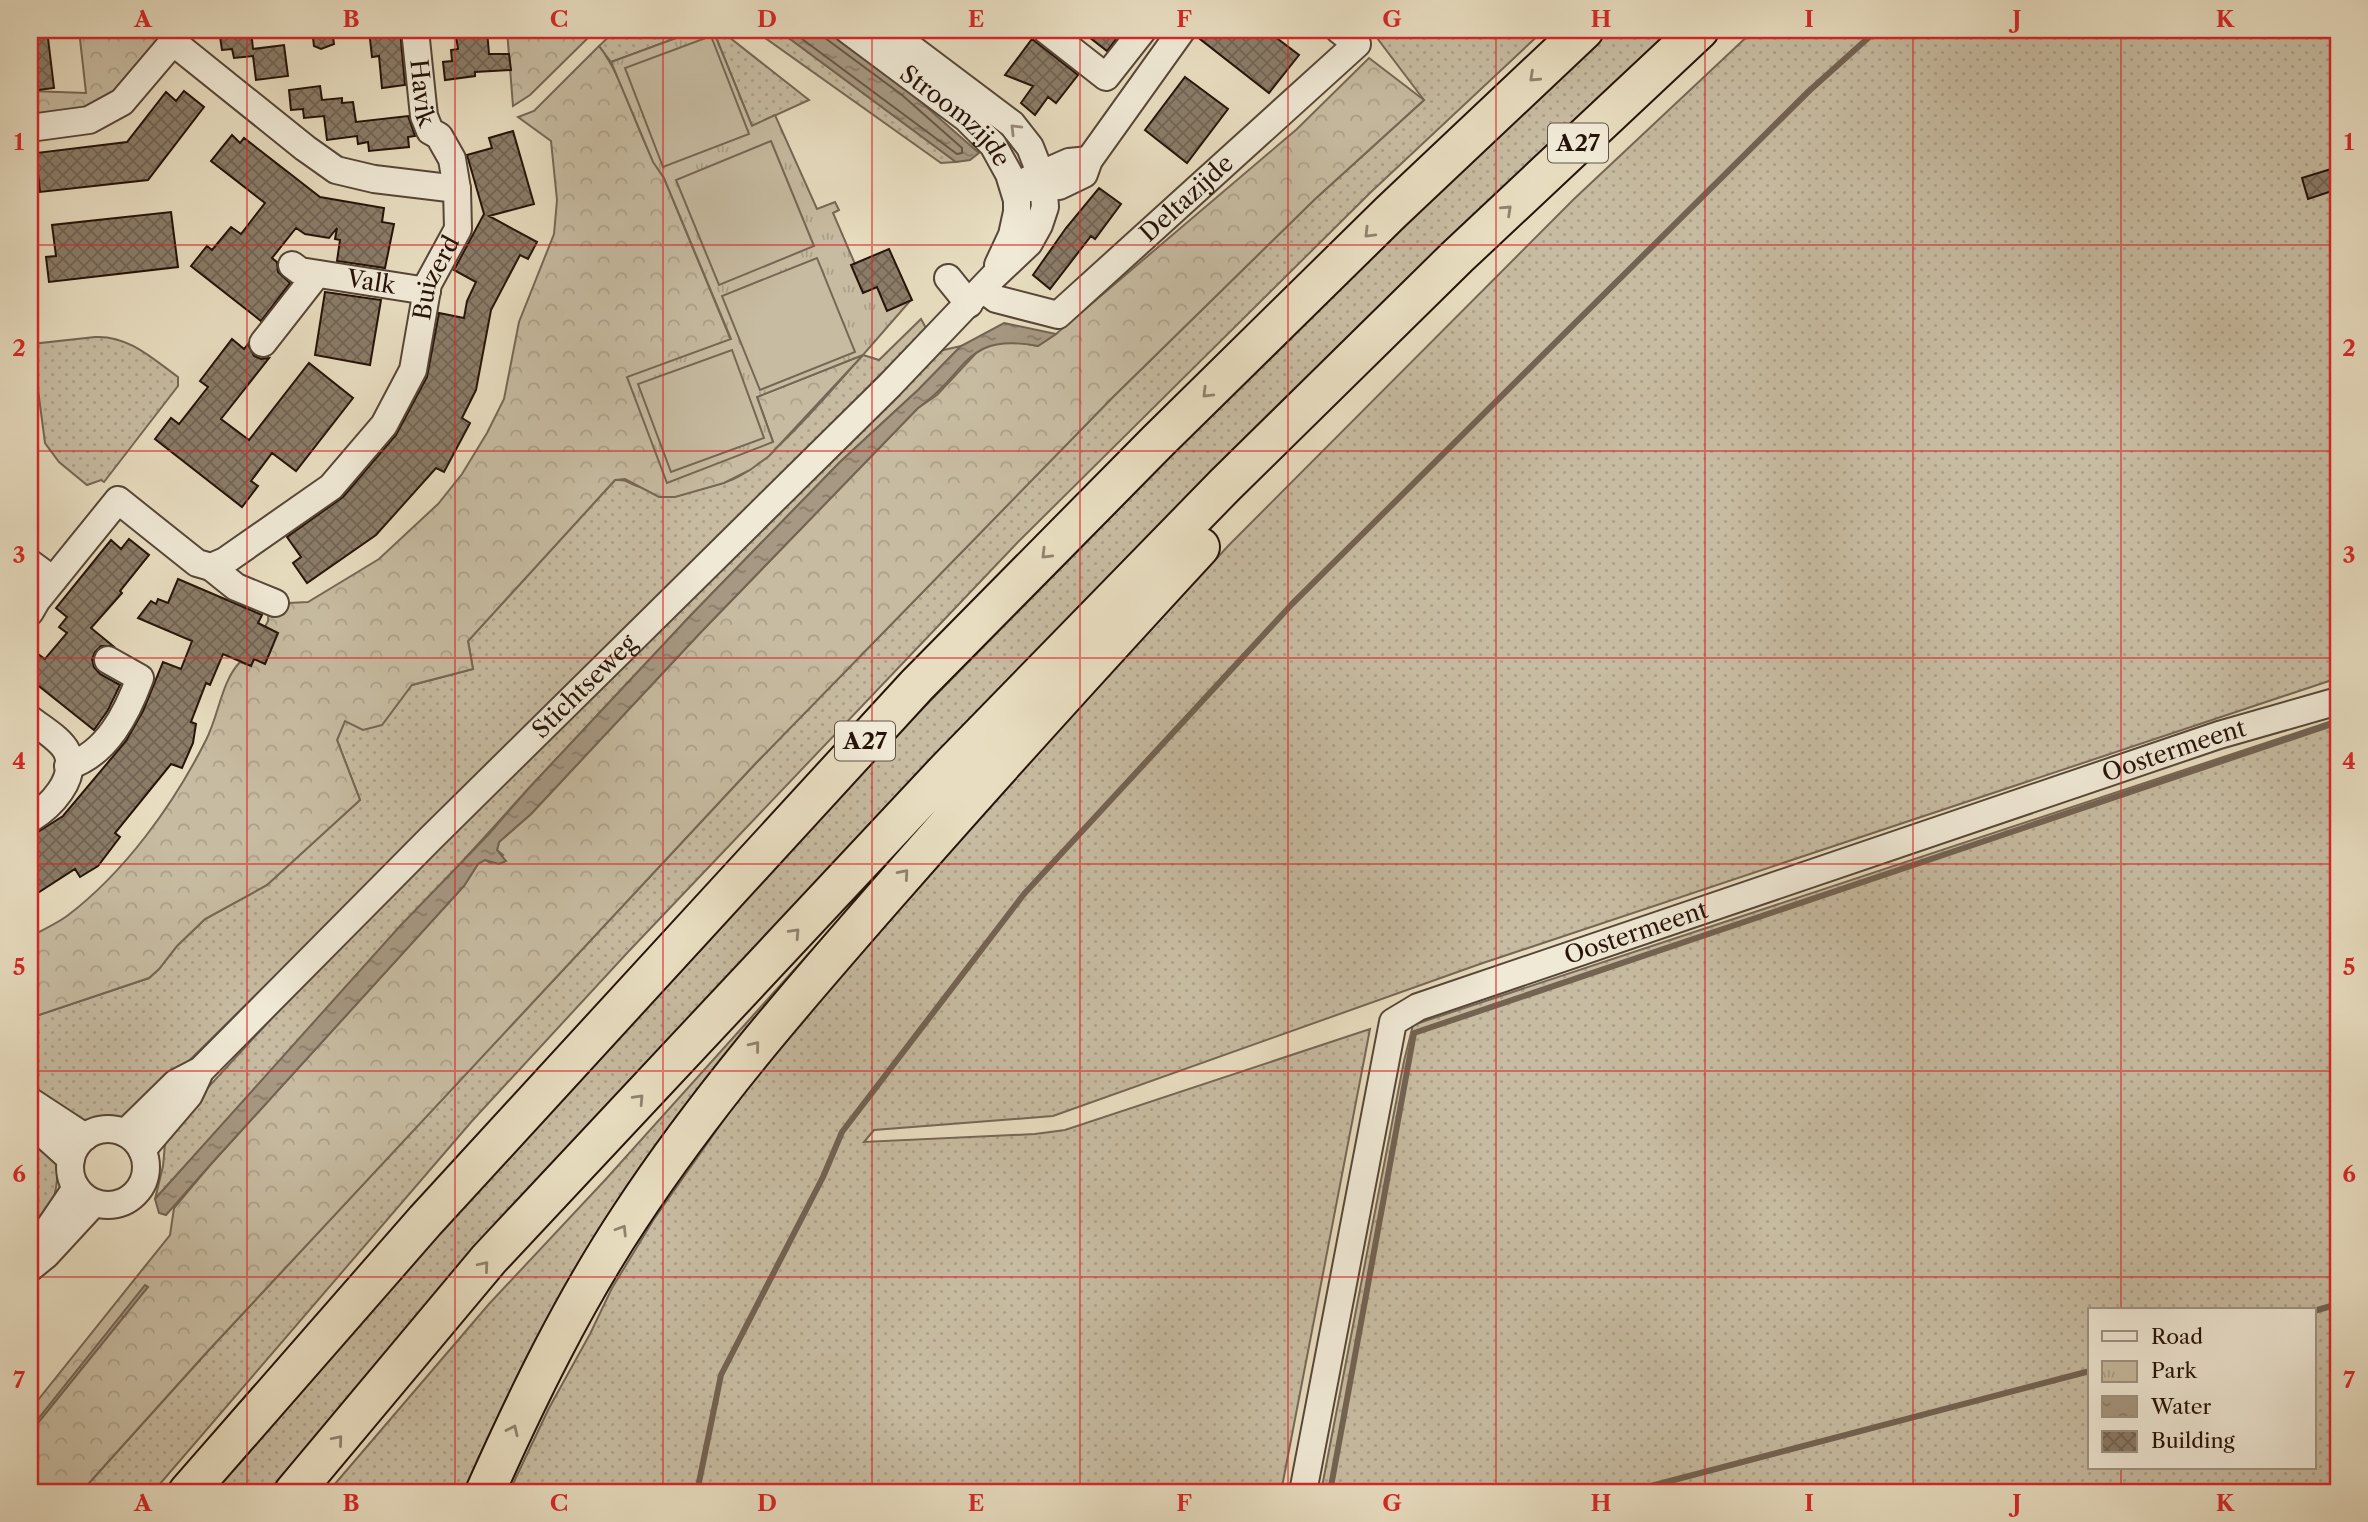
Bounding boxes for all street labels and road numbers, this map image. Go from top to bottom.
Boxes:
street label: Havik [404,58,442,131]
street label: Stroomzijde [895,59,1017,171]
road number: A27 [1548,124,1608,162]
street label: Deltazijde [1134,148,1239,248]
street label: Buizerd [407,230,466,322]
street label: Valk [344,263,399,300]
street label: Stichtseweg [526,628,643,744]
street label: Oostermeent [2098,713,2250,788]
road number: A27 [835,722,895,761]
street label: Oostermeent [1560,894,1712,970]

